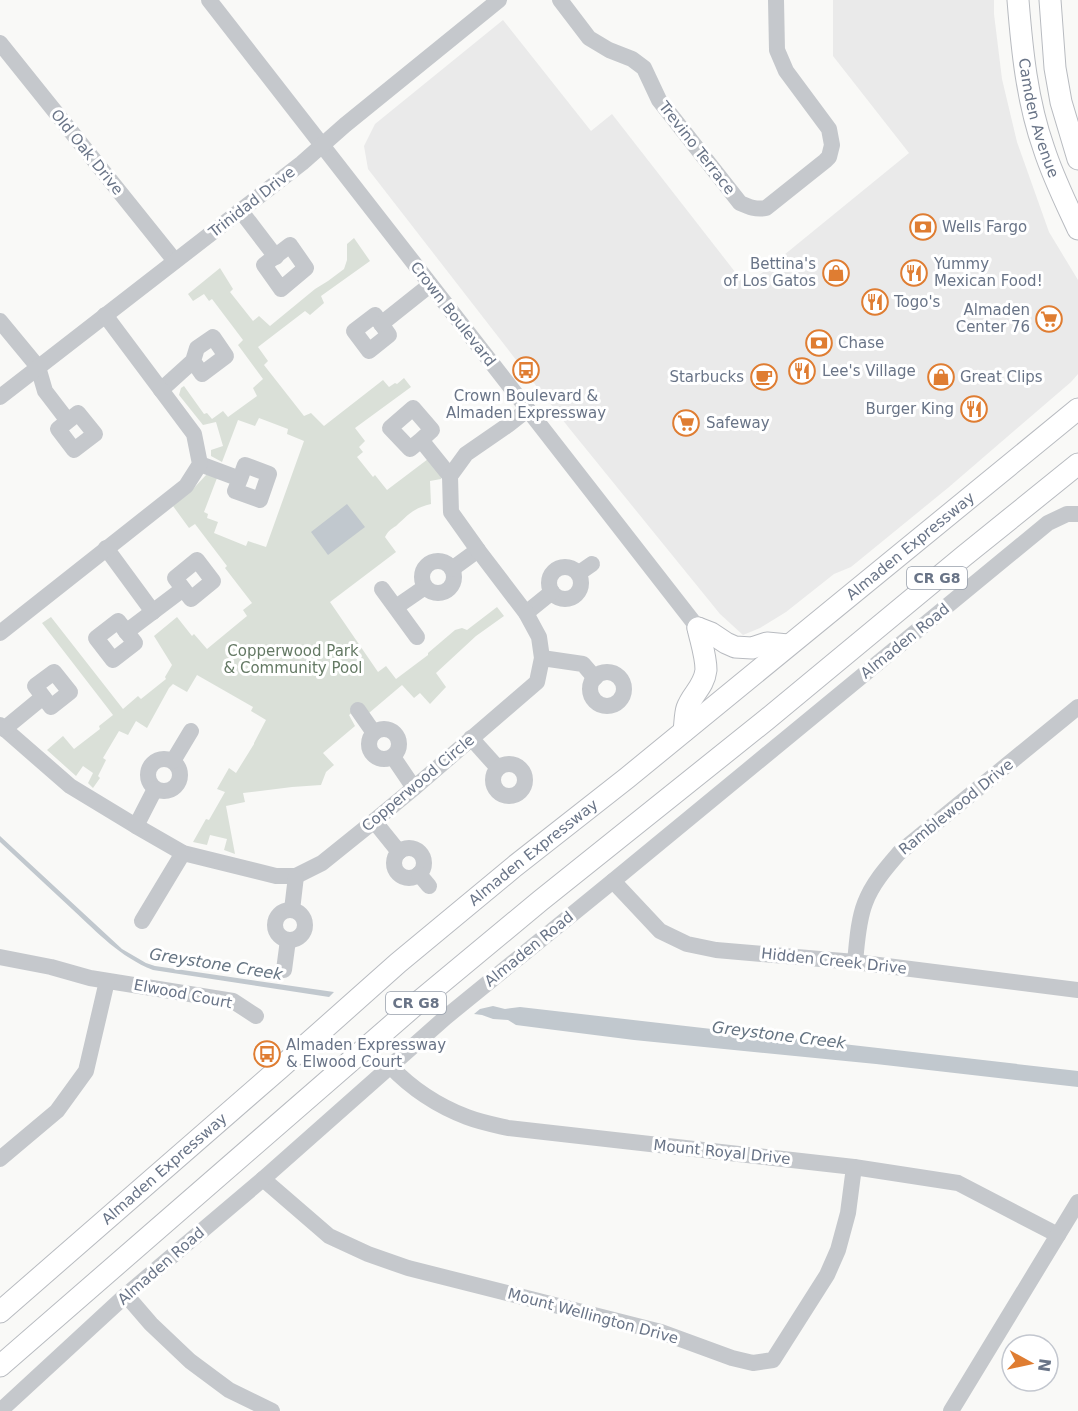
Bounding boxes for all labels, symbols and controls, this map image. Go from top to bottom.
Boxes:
street label: Camden Avenue [1015,57,1063,180]
street label: Trevino Terrace [654,97,739,198]
street label: Old Oak Drive [47,106,127,198]
street label: Trinidad Drive [205,163,299,242]
bank icon: Wells Fargo [908,212,938,242]
place label: Wells Fargo [942,218,1027,236]
place label: Bettina's of Los Gatos [723,255,816,290]
place label: Yummy Mexican Food! [933,255,1043,290]
street label: Crown Boulevard [407,258,499,370]
shop icon: Bettina's of Los Gatos [821,258,851,288]
restaurant icon: Yummy Mexican Food! [899,258,929,288]
restaurant icon: Togo's [860,287,890,317]
place label: Togo's [893,293,941,311]
place label: Almaden Center 76 [956,301,1030,336]
supermarket icon: Almaden Center 76 [1034,304,1064,334]
bank icon: Chase [804,328,834,358]
place label: Chase [838,334,884,352]
bus stop icon: Crown Boulevard & Almaden Expressway [511,355,541,385]
restaurant icon: Lee's Village [787,356,817,386]
cafe icon: Starbucks [749,362,779,392]
place label: Lee's Village [822,362,916,380]
shop icon: Great Clips [926,362,956,392]
place label: Starbucks [669,368,744,386]
place label: Great Clips [960,368,1043,386]
place label: Crown Boulevard & Almaden Expressway [446,387,606,422]
restaurant icon: Burger King [959,394,989,424]
place label: Burger King [866,400,954,418]
supermarket icon: Safeway [671,408,701,438]
place label: Safeway [706,414,770,432]
street label: Almaden Expressway [843,488,978,604]
road number: CR G8 [907,567,967,589]
street label: Almaden Road [857,600,953,682]
park label: Copperwood Park & Community Pool [223,642,363,677]
street label: Copperwood Circle [358,731,478,835]
street label: Ramblewood Drive [895,755,1017,859]
street label: Almaden Expressway [465,795,602,910]
street label: Almaden Road [481,908,577,990]
water label: Greystone Creek [148,944,285,984]
street label: Hidden Creek Drive [760,944,908,978]
street label: Elwood Court [132,976,234,1012]
road number: CR G8 [386,992,446,1014]
water label: Greystone Creek [711,1017,848,1053]
place label: Almaden Expressway & Elwood Court [286,1036,446,1071]
bus stop icon: Almaden Expressway & Elwood Court [252,1039,282,1069]
street label: Almaden Expressway [98,1109,231,1228]
street label: Mount Royal Drive [653,1136,791,1168]
street label: Almaden Road [114,1223,208,1309]
street label: Mount Wellington Drive [506,1285,680,1347]
north arrow [1000,1333,1060,1393]
text: N [1034,1357,1055,1373]

